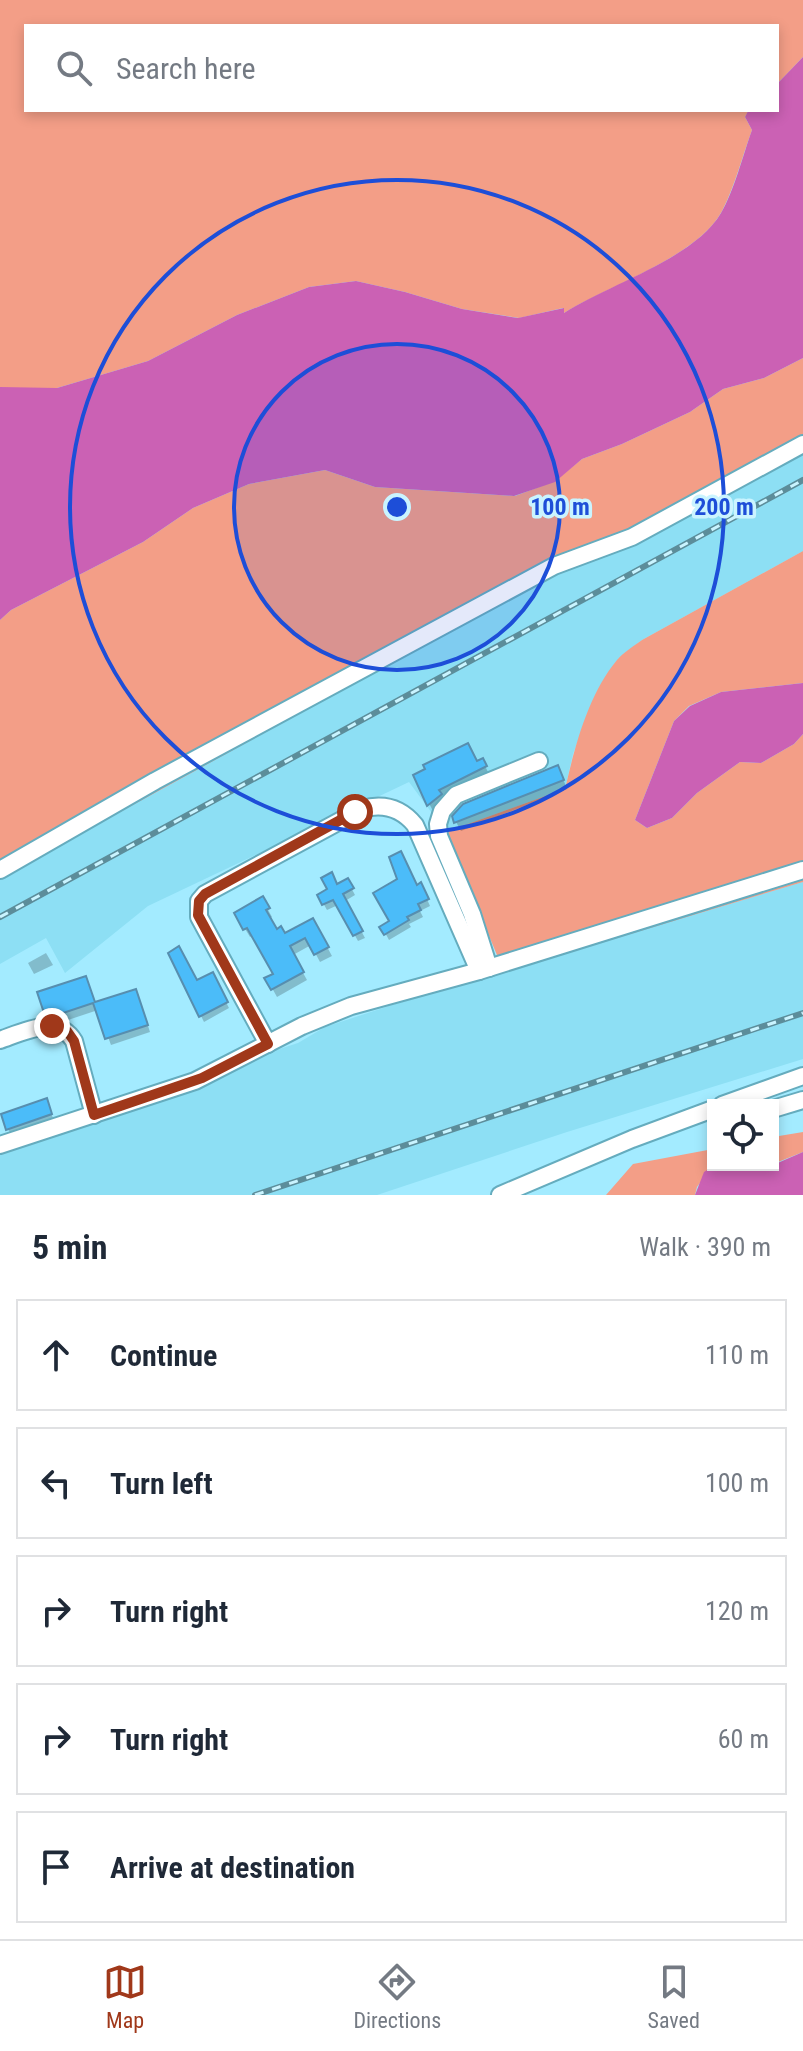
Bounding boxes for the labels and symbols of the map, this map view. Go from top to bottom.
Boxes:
centre of rings [383,493,411,521]
text: 100 m [530,493,590,521]
text: 200 m [694,493,754,521]
route start [337,794,373,830]
route end [34,1008,70,1044]

